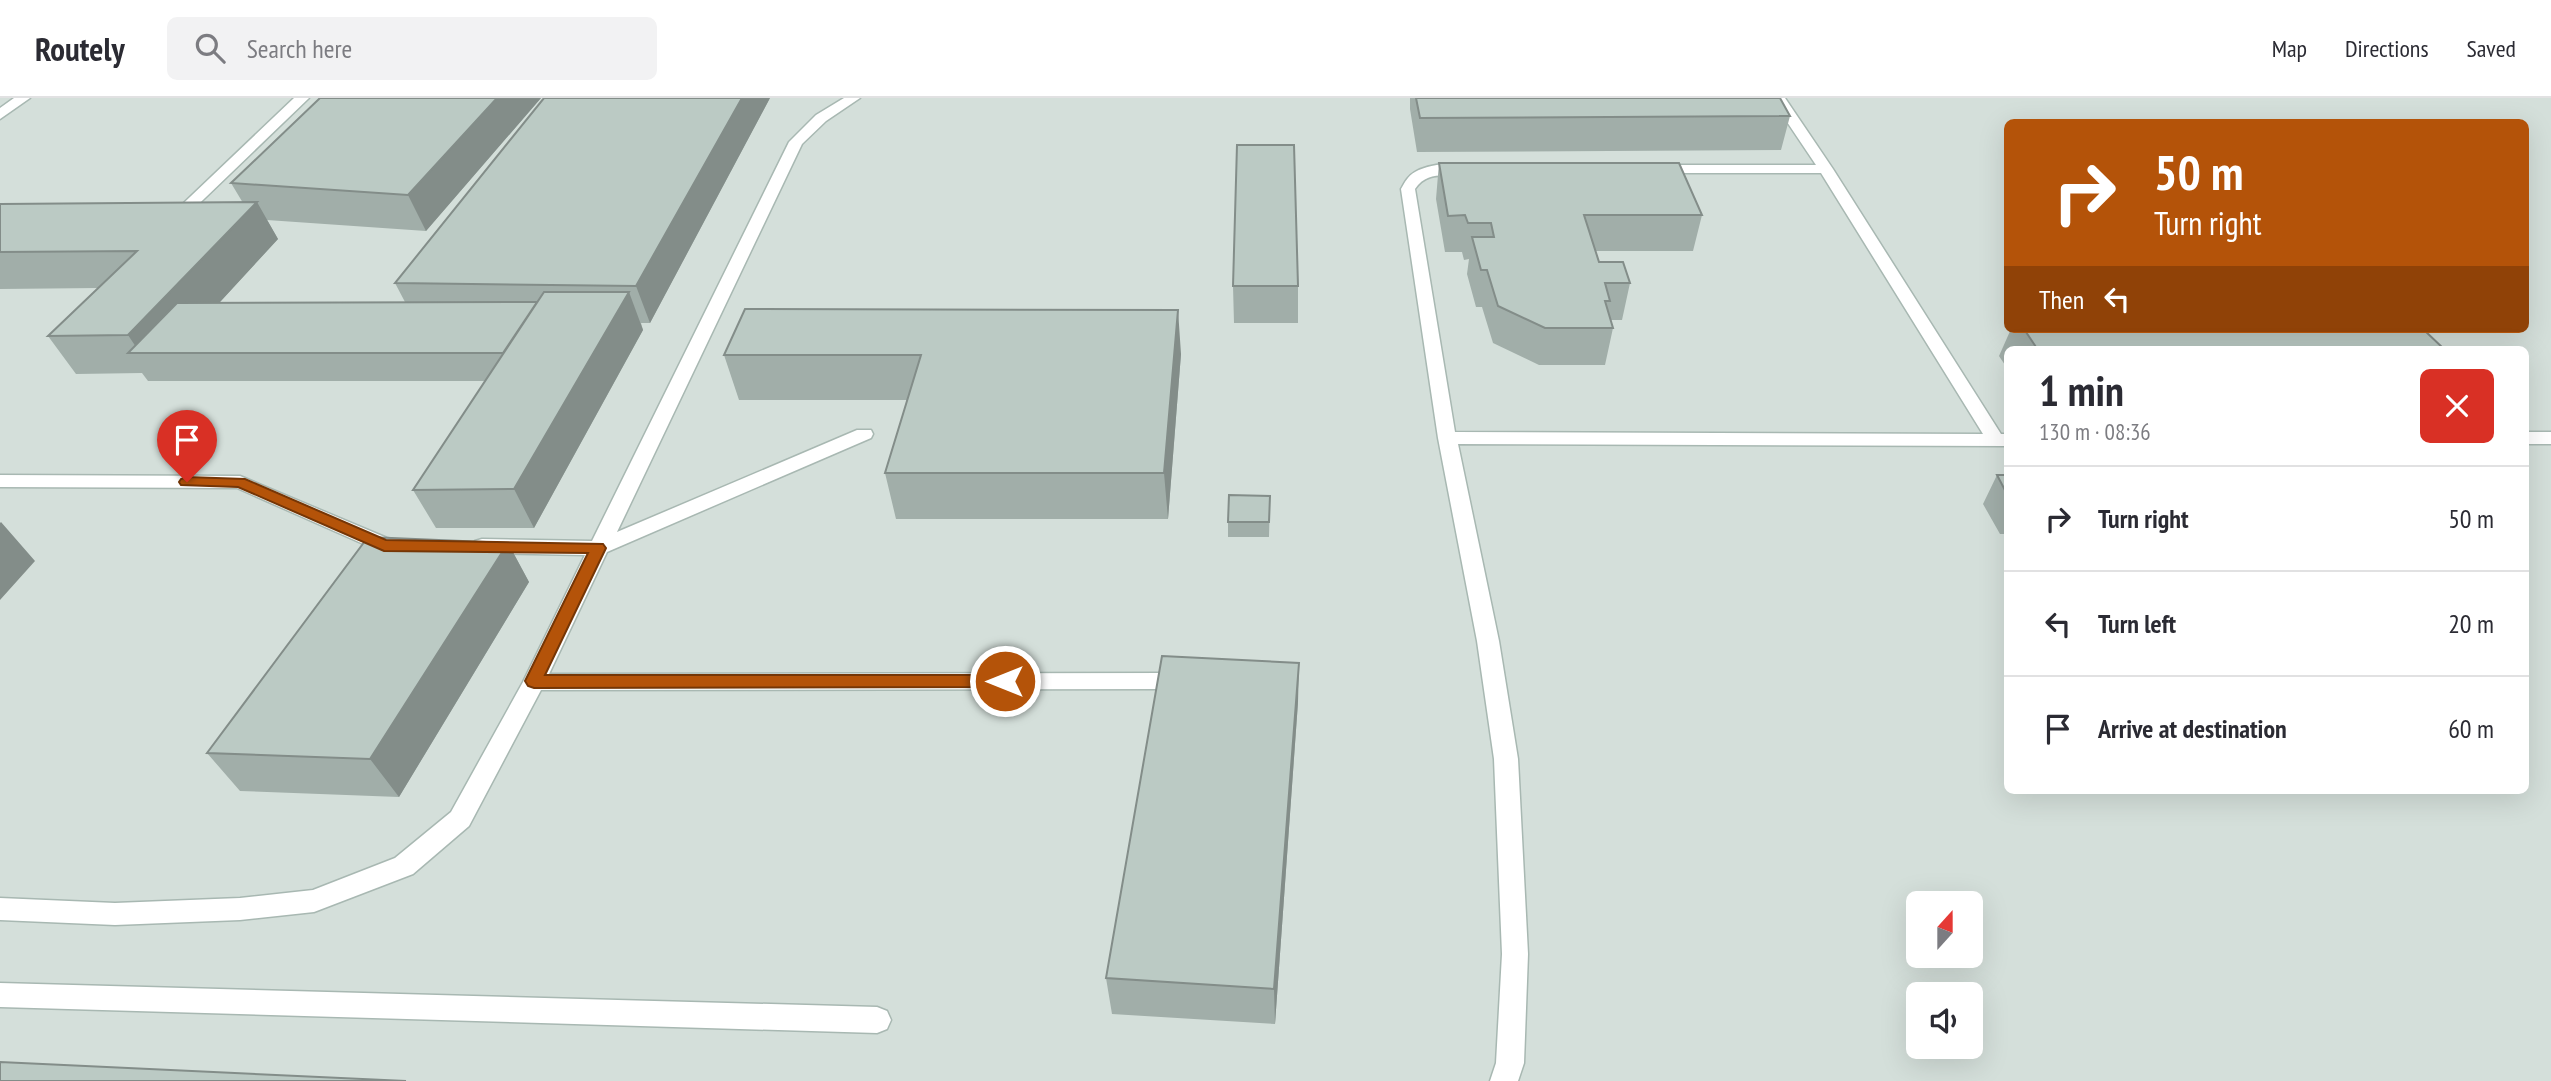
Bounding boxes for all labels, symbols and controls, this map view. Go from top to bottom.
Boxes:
search box [167,17,657,80]
text: Routely [35,27,125,70]
icon: search [191,29,229,67]
text: Search here [247,32,352,65]
text: Map [2272,33,2307,64]
text: Directions [2345,33,2429,64]
text: Saved [2467,33,2516,64]
text: 50 m [2154,140,2243,204]
icon: right [2039,147,2130,238]
text: Turn right [2154,202,2262,244]
icon: left [2098,280,2136,318]
text: Then [2039,283,2084,316]
text: 1 min [2039,363,2124,418]
button: close [2420,369,2494,443]
pin [157,410,217,482]
text: 130 m · 08:36 [2039,417,2151,446]
icon: arrive [168,421,206,459]
icon: right [2039,500,2077,538]
text: Turn right [2098,502,2189,535]
text: 50 m [2448,502,2494,535]
icon: left [2039,605,2077,643]
text: Turn left [2098,607,2176,640]
text: 20 m [2448,607,2494,640]
position arrow [968,644,1042,718]
icon: arrive [2039,710,2077,748]
text: Arrive at destination [2098,712,2287,745]
text: 60 m [2448,712,2494,745]
north arrow [1906,891,1983,968]
map controls [1906,891,1983,1059]
button: sound [1906,982,1983,1059]

